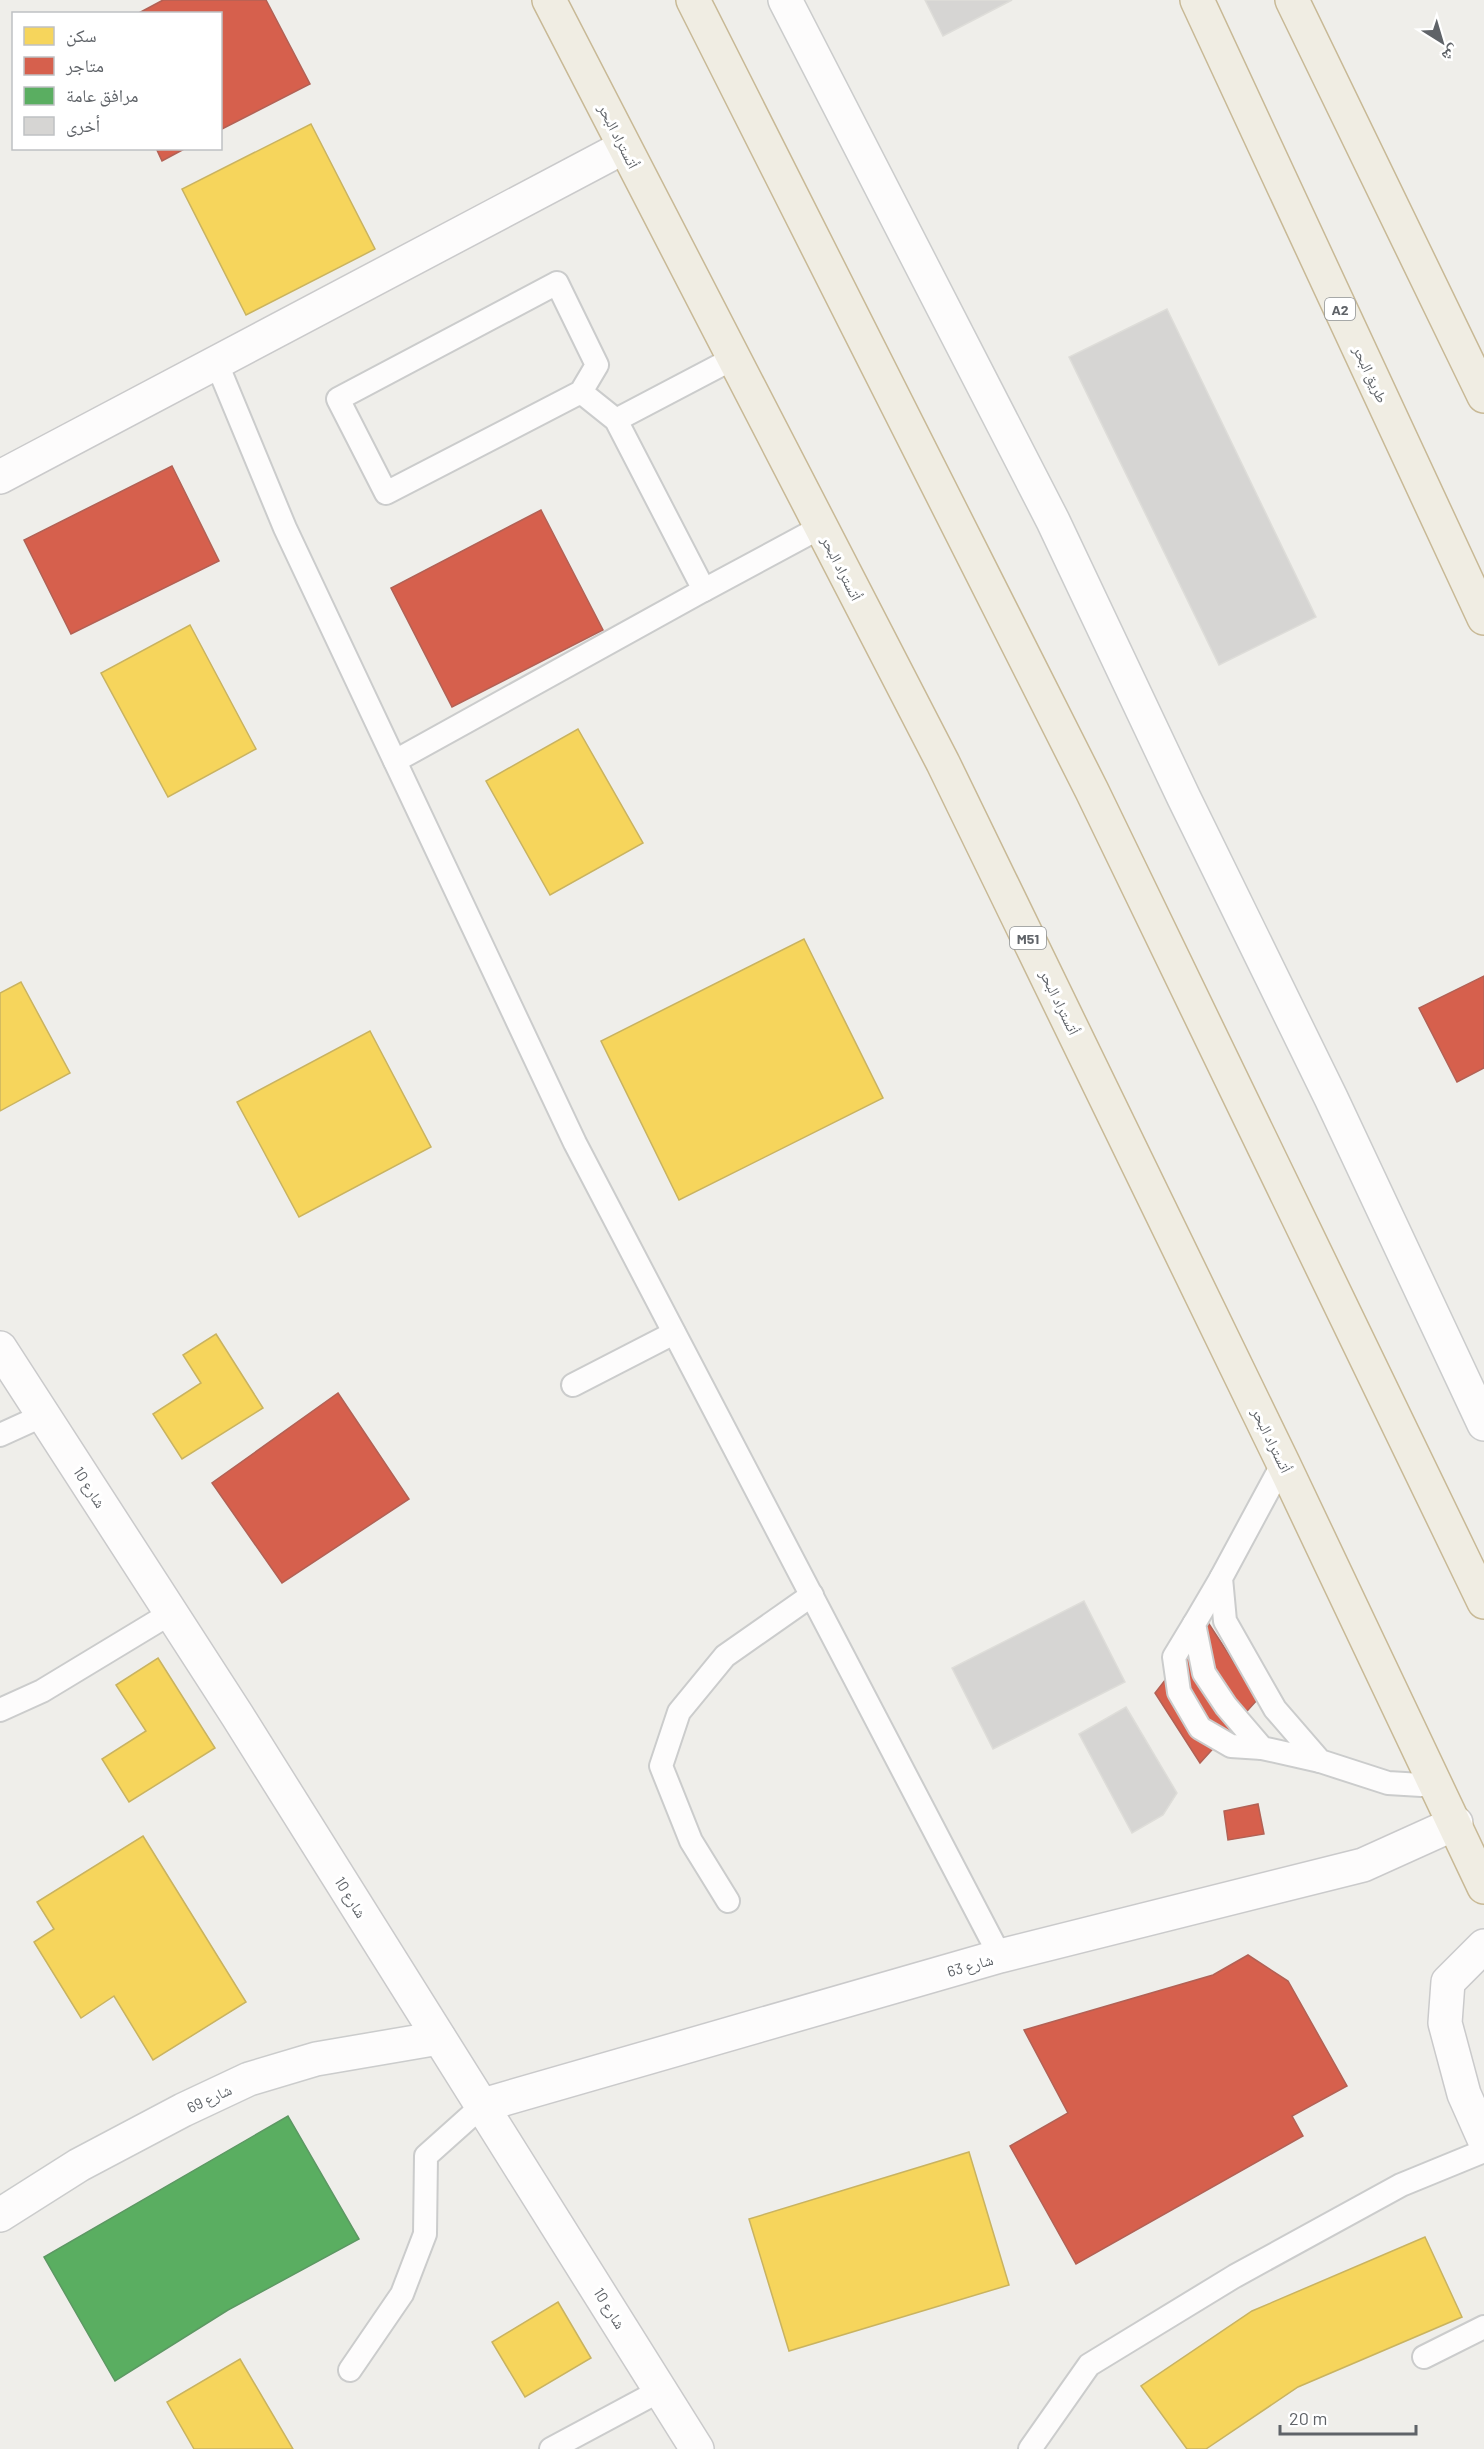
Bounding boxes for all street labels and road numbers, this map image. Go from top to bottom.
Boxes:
street label: أتستراد البحر [594,100,643,172]
road number: A2 [1325,298,1355,320]
street label: طريق البحر [1348,342,1392,406]
street label: أتستراد البحر [817,532,866,604]
road number: M51 [1010,927,1046,949]
street label: أتستراد البحر [1035,966,1083,1038]
street label: أتستراد البحر [1247,1404,1295,1476]
street label: شارع 10 [68,1463,110,1512]
street label: شارع 10 [330,1873,371,1922]
street label: شارع 63 [945,1950,996,1982]
street label: شارع 69 [184,2080,235,2118]
street label: شارع 10 [589,2284,630,2333]

